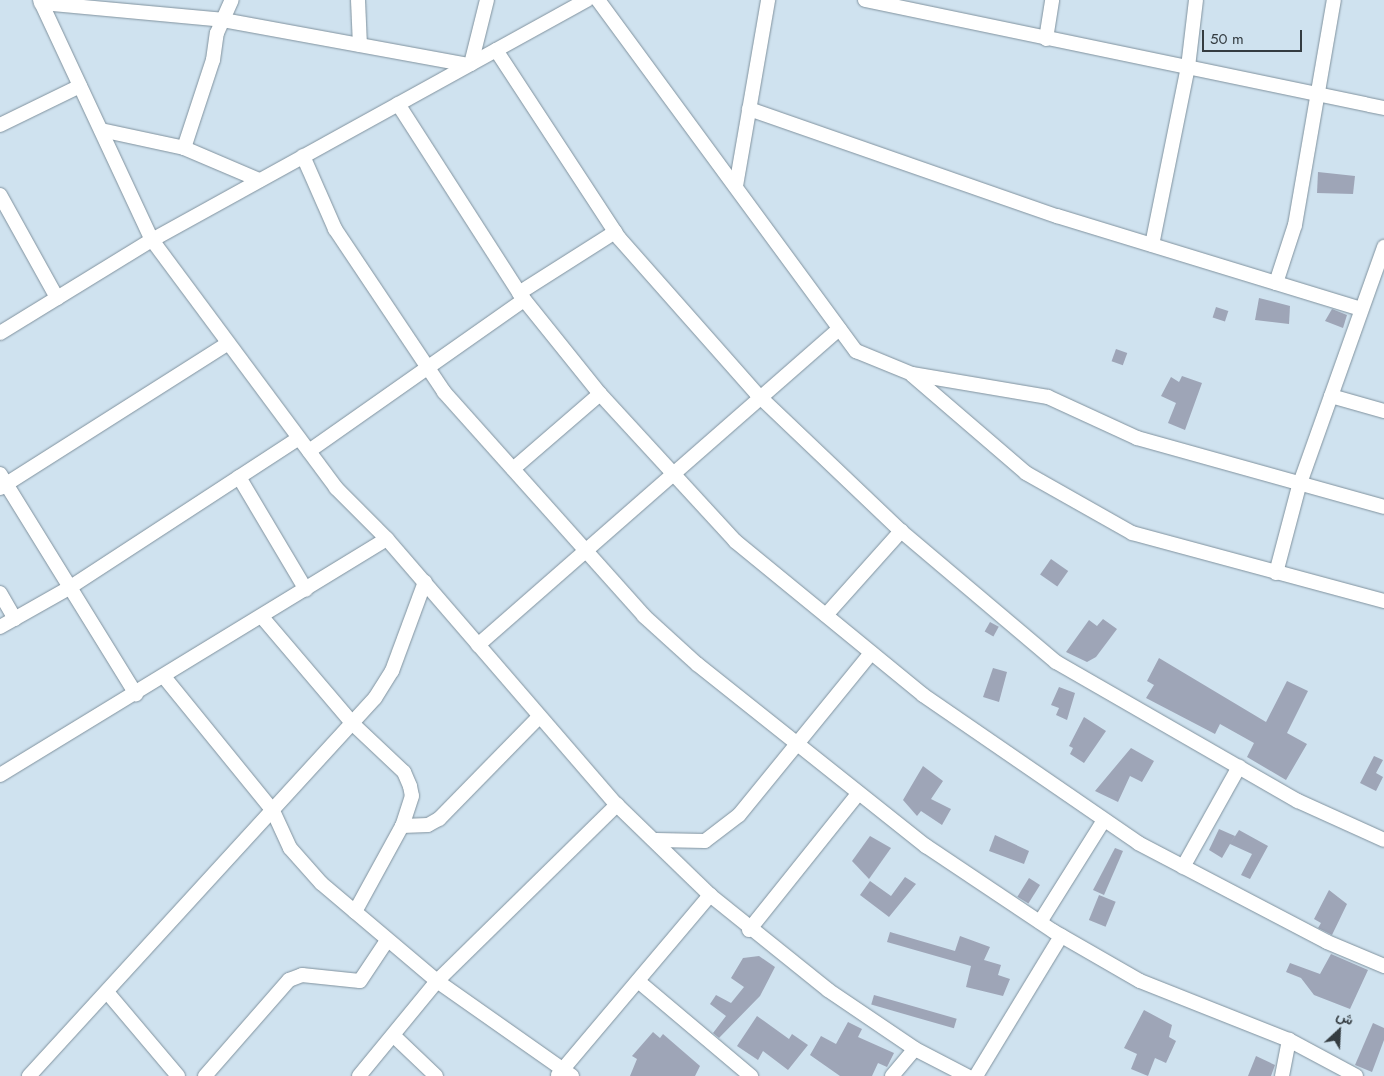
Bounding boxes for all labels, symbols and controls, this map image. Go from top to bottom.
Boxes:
scale bar [1204,20,1304,52]
text: 50 m [1210,28,1244,50]
text: ش [1333,1005,1357,1030]
north arrow [1314,1006,1364,1056]

